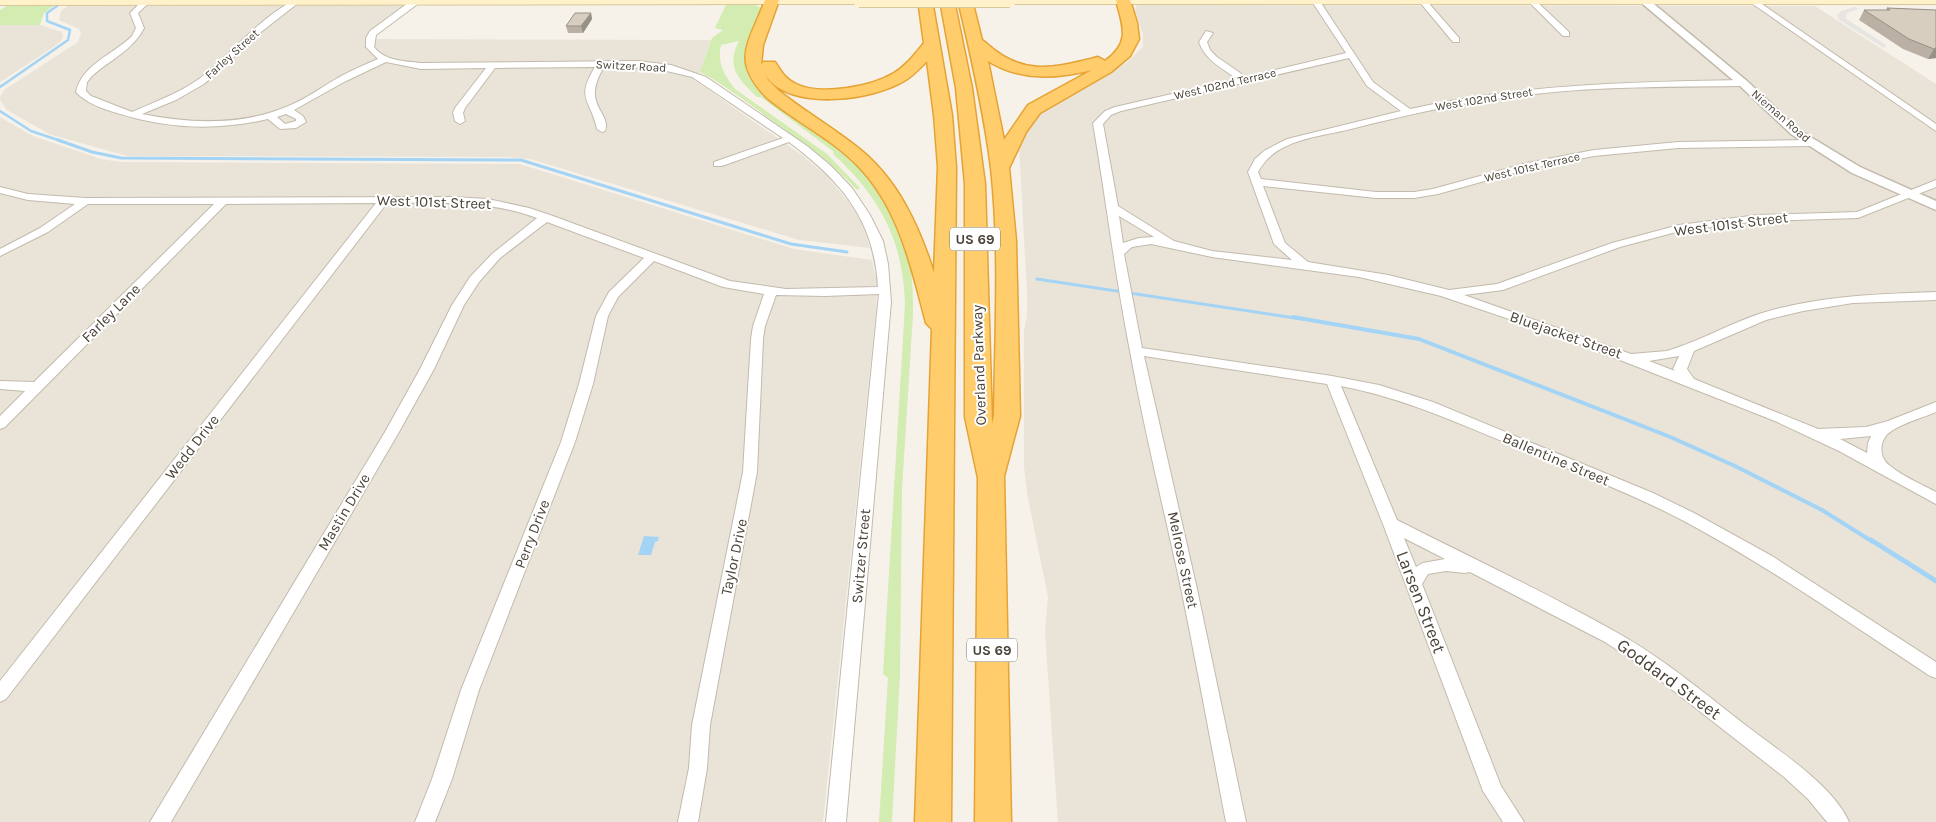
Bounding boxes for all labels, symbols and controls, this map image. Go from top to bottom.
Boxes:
street label: Farley Street [202,26,262,82]
street label: Switzer Road [595,57,667,75]
street label: West 102nd Terrace [1173,65,1277,103]
street label: West 102nd Street [1434,84,1534,114]
street label: Nieman Road [1749,87,1813,145]
street label: West 101st Terrace [1483,149,1581,185]
street label: West 101st Street [376,191,492,213]
street label: West 101st Street [1673,208,1789,240]
road number: US 69 [950,228,1000,250]
street label: Farley Lane [78,280,144,346]
street label: Overland Parkway [968,304,990,426]
street label: Bluejacket Street [1507,307,1625,363]
street label: Wedd Drive [161,411,223,483]
street label: Ballentine Street [1500,428,1612,490]
street label: Mastin Drive [314,470,374,554]
street label: Perry Drive [511,497,553,571]
street label: Switzer Street [848,508,874,604]
street label: Melrose Street [1164,510,1202,610]
street label: Taylor Drive [717,517,751,597]
street label: Larsen Street [1391,548,1451,657]
street label: Goddard Street [1613,634,1726,724]
road number: US 69 [967,638,1017,662]

